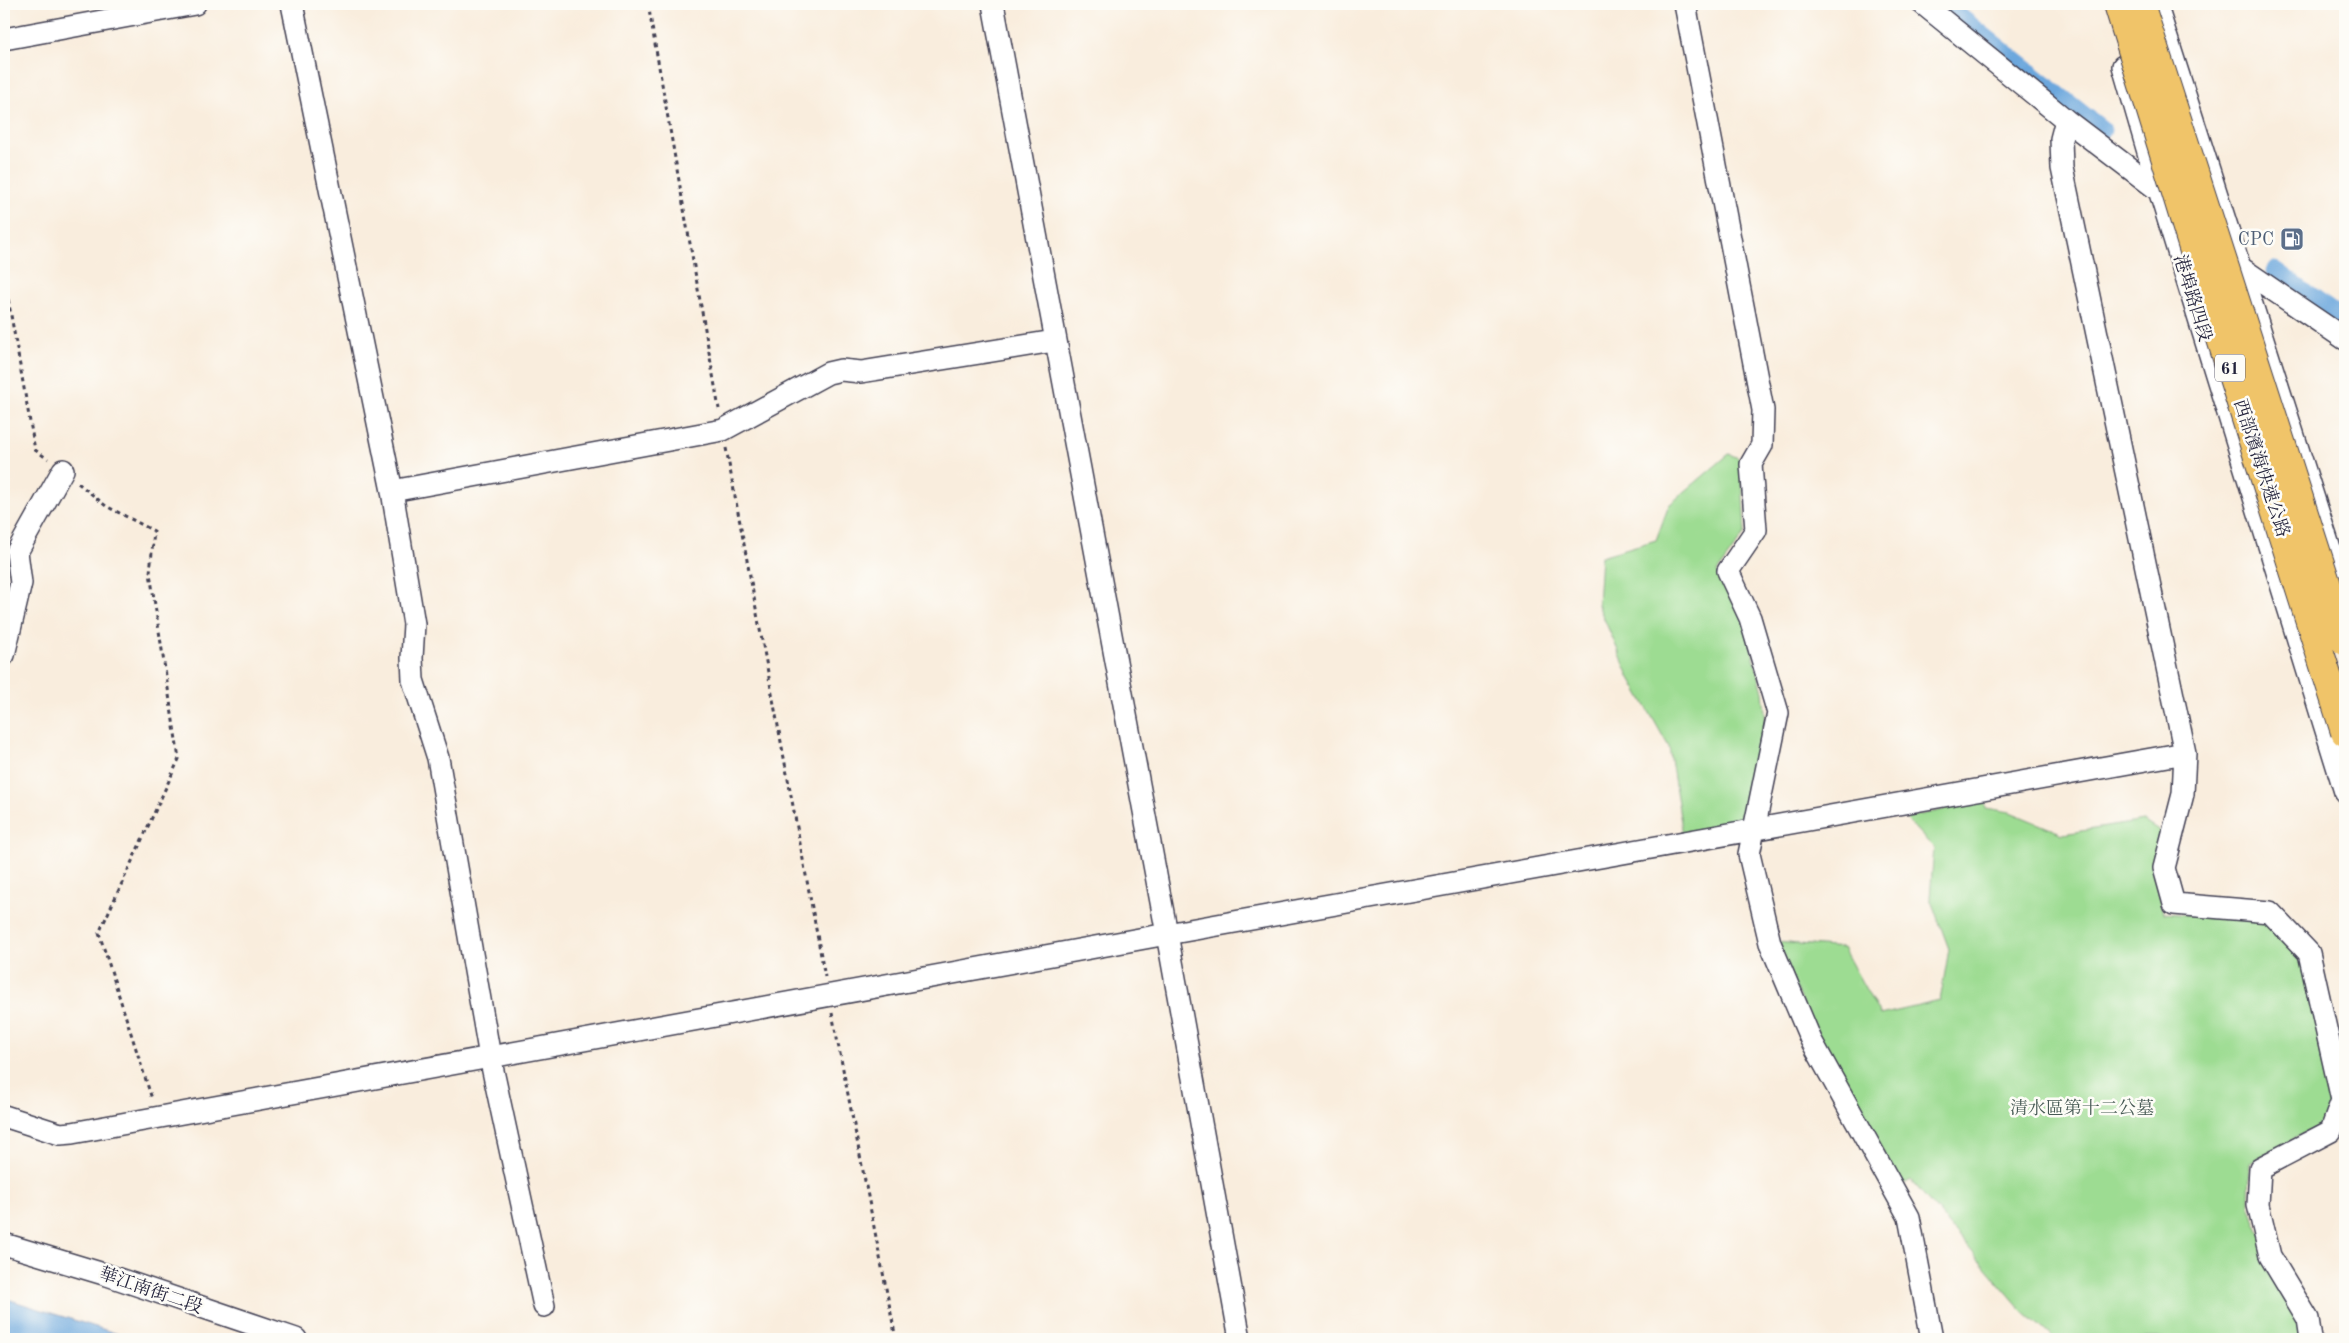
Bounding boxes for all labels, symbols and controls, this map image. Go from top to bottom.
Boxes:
fuel station icon: CPC [2279,226,2305,252]
place label: CPC [2238,231,2274,249]
street label: 港埠路四段 [2170,252,2216,344]
road number: 61 [2215,354,2245,382]
street label: 西部濱海快速公路 [2230,396,2294,540]
park label: 清水區第十二公墓 [2010,1098,2154,1118]
street label: 華江南街二段 [97,1263,205,1317]

